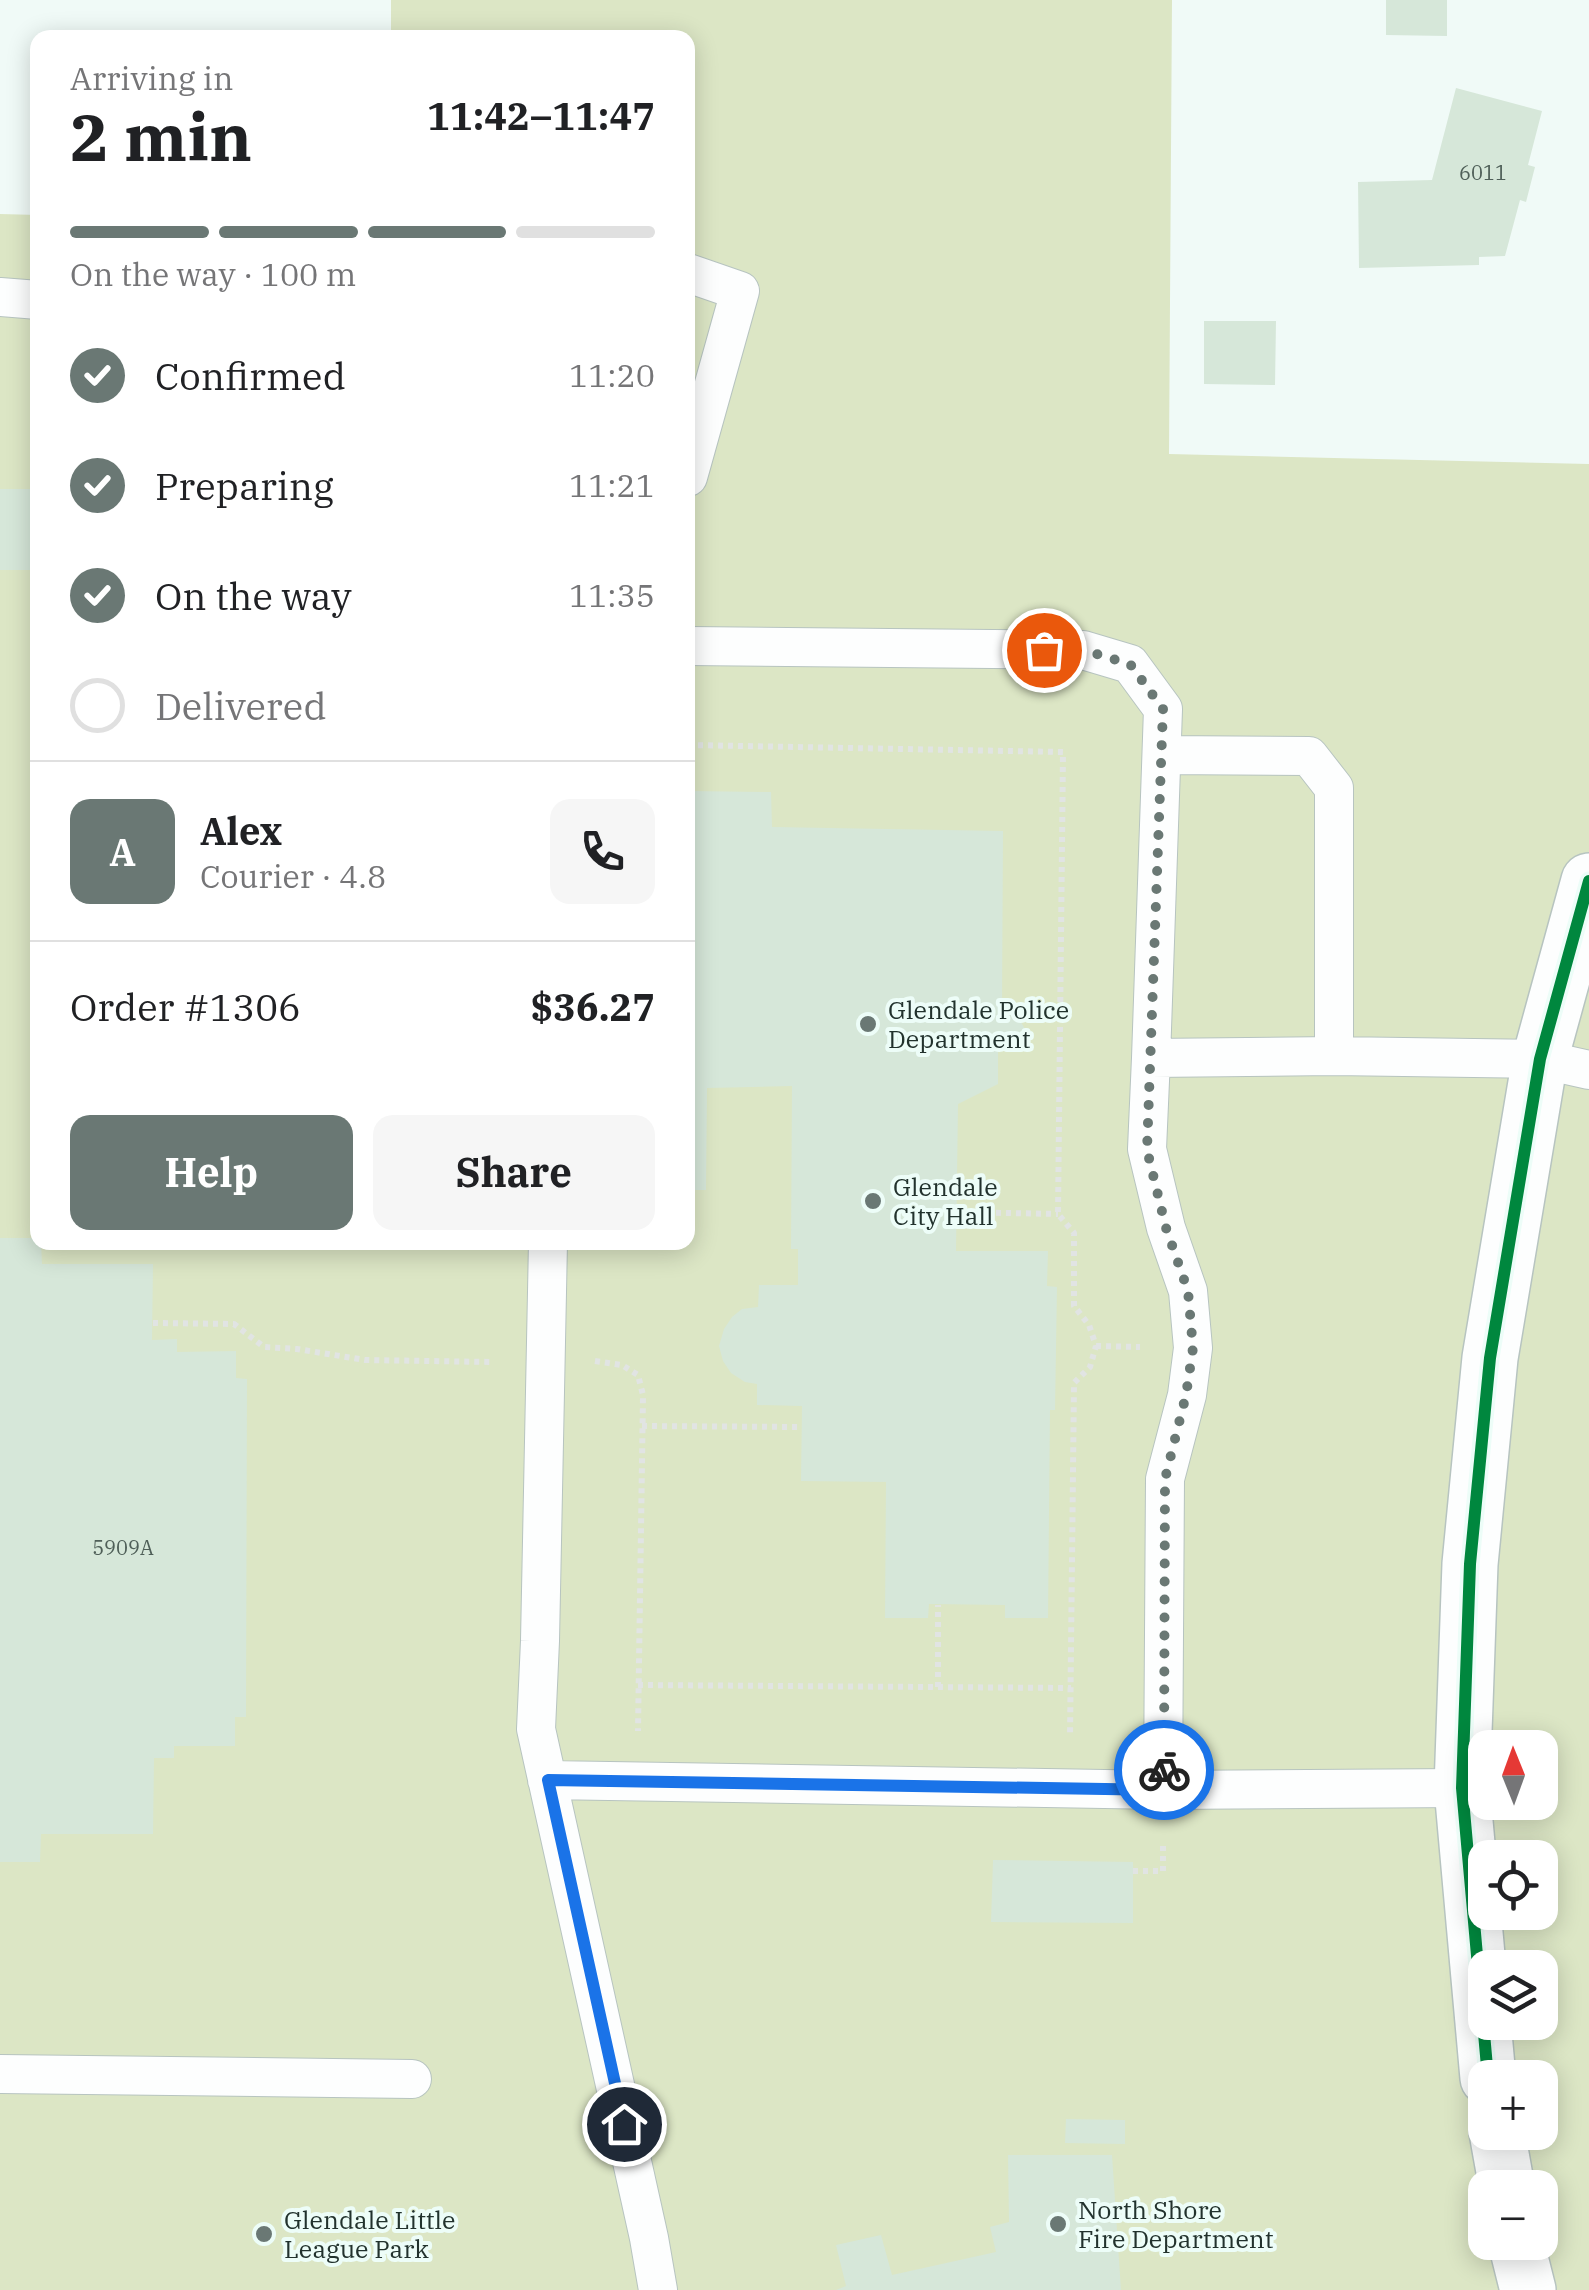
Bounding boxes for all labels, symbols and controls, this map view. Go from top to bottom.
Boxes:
text: Arriving in [70,57,233,99]
text: 11:42–11:47 [427,91,655,140]
text: 2 min [70,94,252,179]
house number: 6011 [1459,159,1507,186]
text: On the way · 100 m [70,253,356,295]
icon: check [70,348,125,403]
text: Confirmed [155,351,346,400]
text: 11:20 [569,354,655,396]
icon: check [70,458,125,513]
text: Preparing [155,461,334,510]
text: 11:21 [569,464,655,506]
icon: check [70,568,125,623]
text: On the way [155,571,352,620]
text: 11:35 [569,574,655,616]
pin [1002,608,1087,693]
icon: bag [1017,623,1072,678]
text: Delivered [155,681,327,730]
button: phone [550,799,655,904]
text: Alex [200,806,282,855]
text: A [109,827,136,876]
text: Courier · 4.8 [200,855,386,897]
text: Order #1306 [70,982,301,1031]
text: $36.27 [530,982,655,1031]
place label: Glendale Police Department [888,993,1069,1055]
marker: Glendale Police Department [857,1013,879,1035]
button: Help [70,1115,353,1230]
button: Share [373,1115,655,1230]
place label: Glendale City Hall [893,1170,998,1232]
marker: Glendale City Hall [862,1190,884,1212]
house number: 5909A [92,1534,154,1561]
courier [1114,1720,1214,1820]
north arrow [1468,1730,1558,1820]
map controls [1468,1730,1558,2260]
icon: bike [1137,1743,1192,1798]
button: locate [1468,1840,1558,1930]
button: layers [1468,1950,1558,2040]
button: + [1468,2060,1558,2150]
pin [582,2082,667,2167]
icon: home [597,2097,652,2152]
button: − [1468,2170,1558,2260]
place label: North Shore Fire Department [1078,2193,1274,2255]
place label: Glendale Little League Park [284,2203,455,2265]
marker: North Shore Fire Department [1047,2213,1069,2235]
marker: Glendale Little League Park [253,2223,275,2245]

